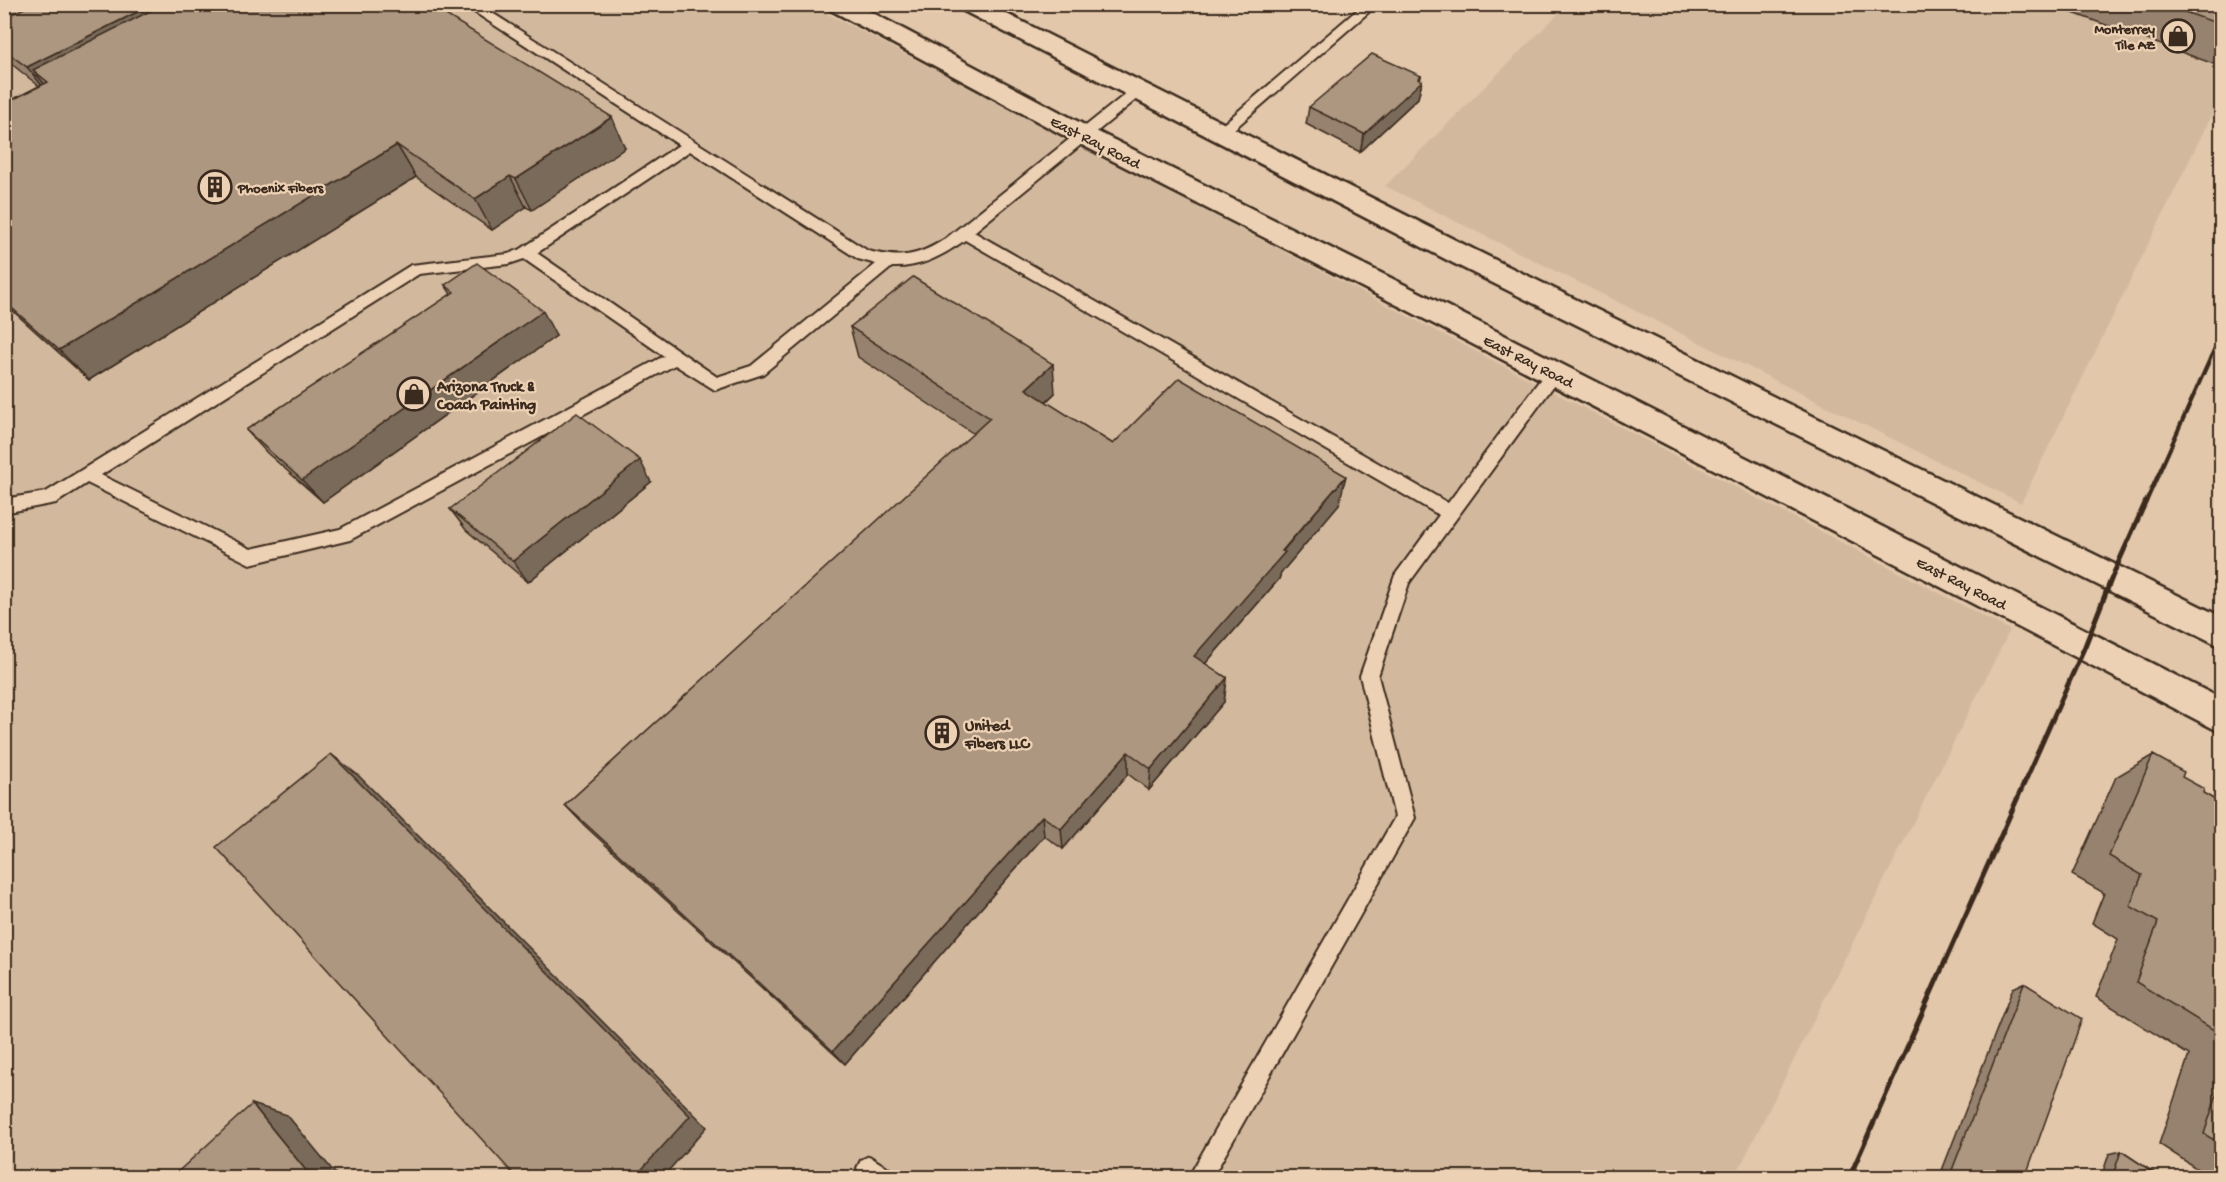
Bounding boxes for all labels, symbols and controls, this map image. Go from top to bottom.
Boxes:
shop icon: Monterrey Tile AZ [2160,18,2196,54]
place label: Monterrey Tile AZ [2094,22,2156,55]
street label: East Ray Road [1046,113,1144,176]
building icon: Phoenix Fibers [197,169,233,205]
place label: Phoenix Fibers [237,181,324,198]
street label: East Ray Road [1479,332,1577,395]
shop icon: Arizona Truck & Coach Painting [396,376,432,412]
place label: Arizona Truck & Coach Painting [436,379,536,416]
street label: East Ray Road [1912,554,2010,617]
building icon: United Fibers LLC [924,715,960,751]
place label: United Fibers LLC [964,718,1030,755]

